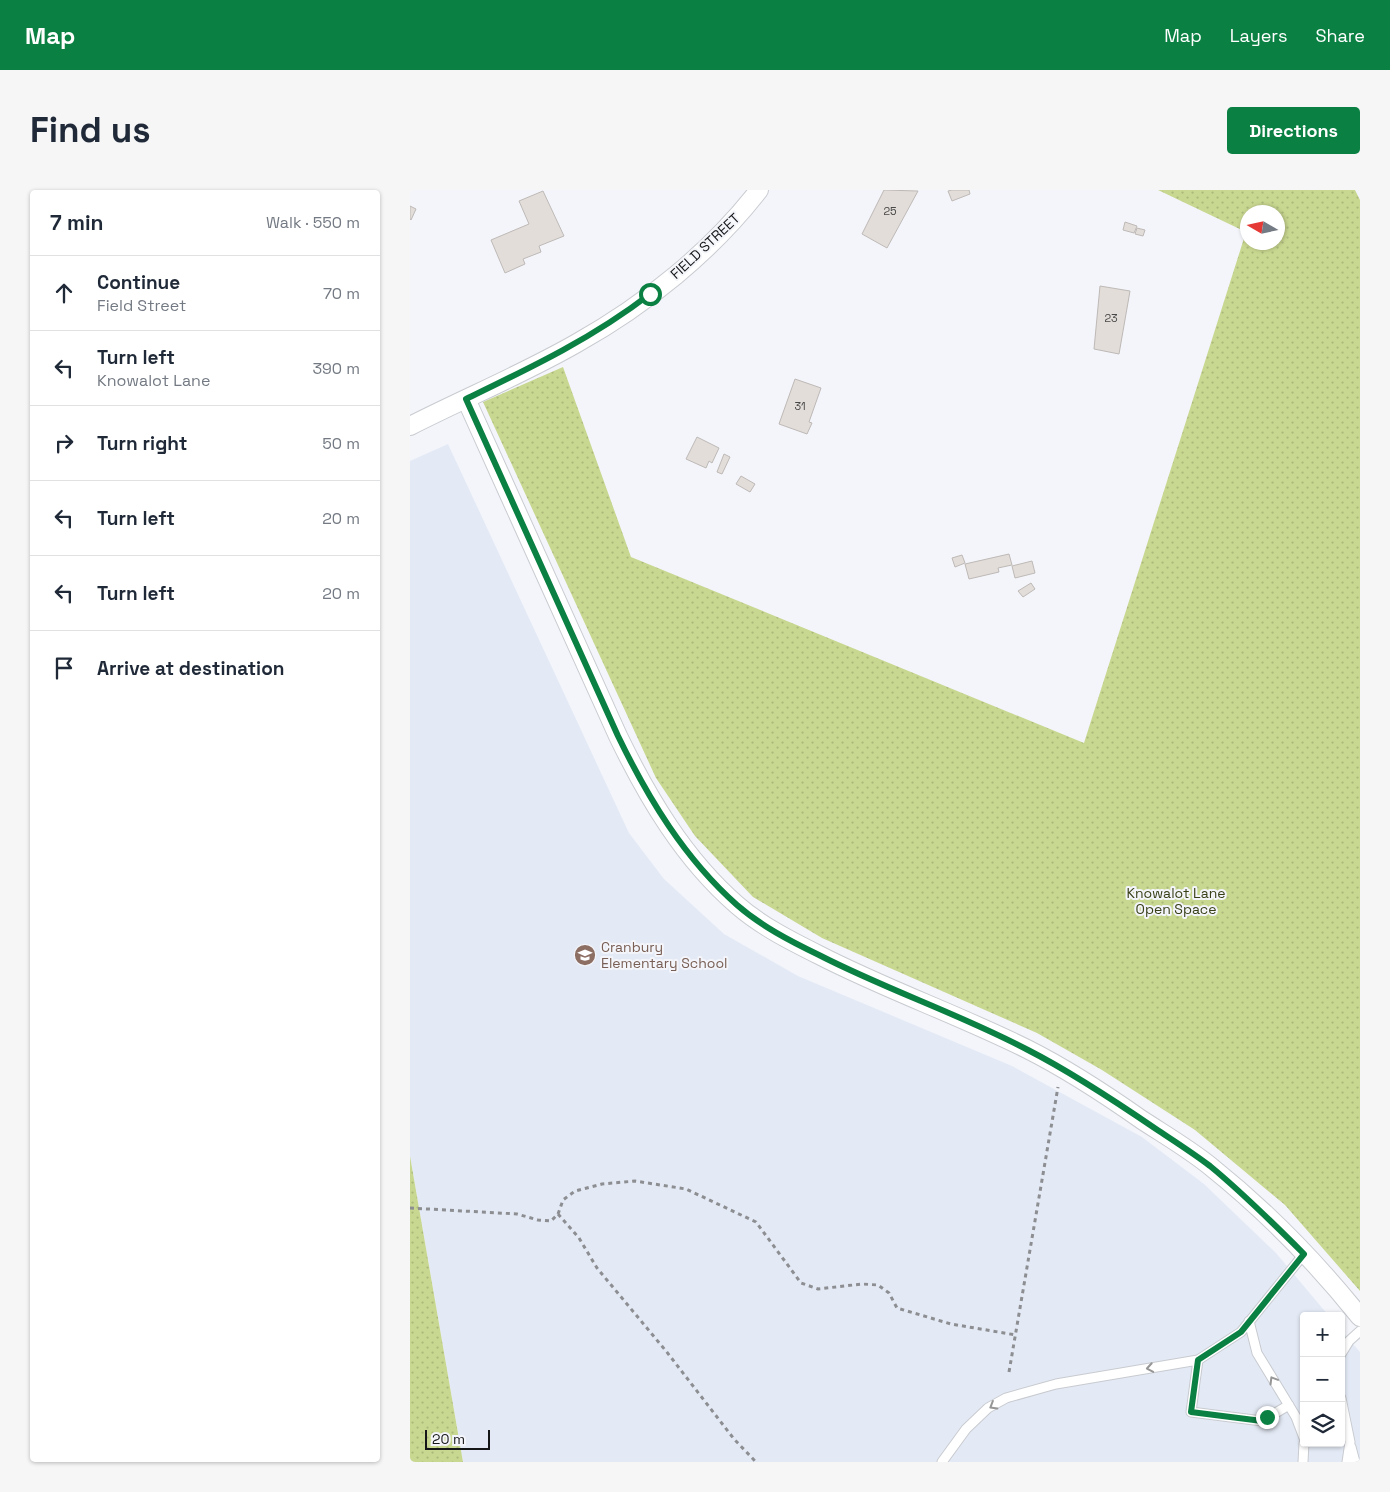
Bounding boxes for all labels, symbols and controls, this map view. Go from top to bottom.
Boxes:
text: Map [25,20,75,51]
text: Map [1164,24,1202,47]
text: Layers [1230,24,1287,47]
text: Share [1315,24,1365,47]
button: Directions [1227,107,1360,154]
text: Find us [30,108,151,152]
house number: 25 [883,204,897,218]
north arrow [1240,205,1285,250]
text: 7 min [50,209,103,236]
street label: FIELD STREET [666,209,744,283]
text: Walk · 550 m [266,212,360,233]
text: Continue [97,270,180,295]
icon: ahead [50,279,78,307]
text: 70 m [323,283,360,304]
route start [639,283,662,306]
text: Field Street [97,295,186,316]
house number: 23 [1104,311,1118,325]
text: Turn left [97,345,175,370]
icon: left [50,354,78,382]
text: 390 m [312,358,360,379]
text: Knowalot Lane [97,370,210,391]
house number: 31 [794,399,806,413]
icon: right [50,429,78,457]
text: Turn right [97,431,187,456]
text: 50 m [322,433,360,454]
icon: left [50,504,78,532]
text: Turn left [97,506,175,531]
text: 20 m [322,508,360,529]
icon: left [50,579,78,607]
text: Turn left [97,581,175,606]
text: 20 m [322,583,360,604]
icon: arrive [50,654,78,682]
text: Arrive at destination [97,656,285,681]
park label: Knowalot Lane Open Space [1126,884,1226,918]
place label: Cranbury Elementary School [601,938,727,972]
school or university icon: Cranbury Elementary School [573,943,597,967]
map controls [1300,1312,1345,1447]
button: + [1300,1312,1345,1357]
button: − [1300,1357,1345,1402]
one-way arrow [1145,1362,1154,1372]
one-way arrow [1270,1376,1280,1385]
one-way arrow [989,1400,998,1410]
button: layers [1300,1402,1345,1447]
route end [1256,1406,1279,1429]
scale bar [425,1427,490,1450]
text: 20 m [432,1430,465,1448]

